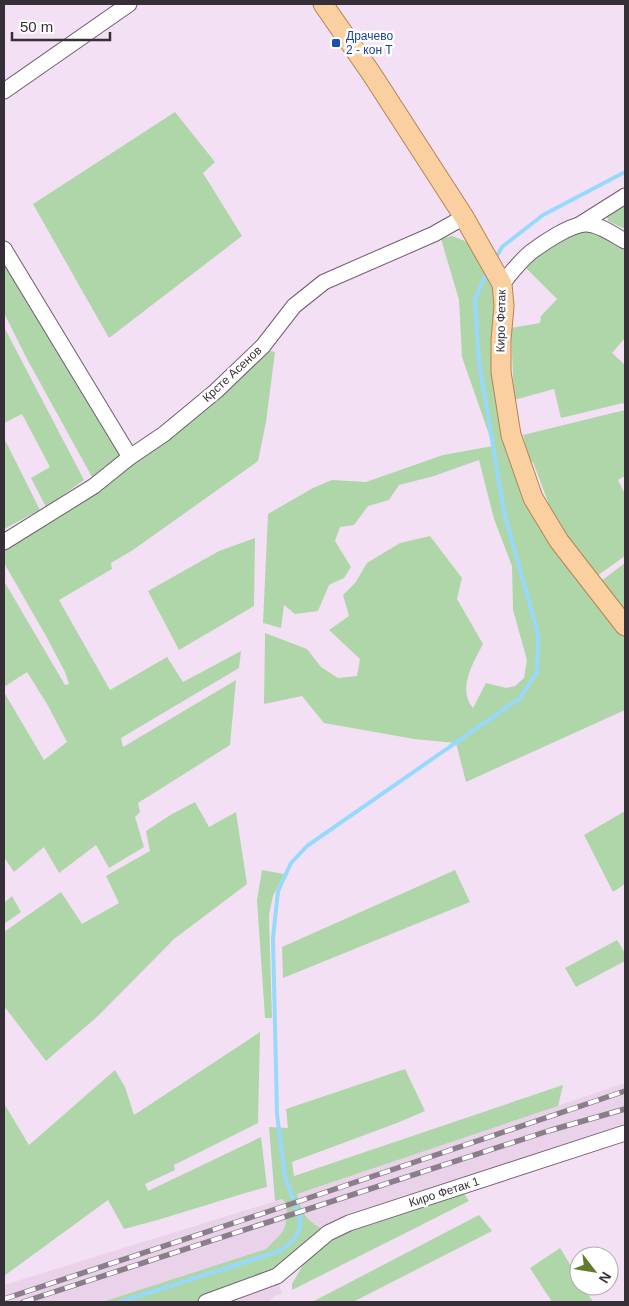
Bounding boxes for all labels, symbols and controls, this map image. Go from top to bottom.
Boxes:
scale bar [12,10,110,42]
text: 50 m [20,18,53,35]
place label: Драчево 2 - кон T [346,29,393,57]
marker: Драчево 2 - кон T [330,37,342,49]
street label: Киро Фетак [493,289,509,353]
street label: Крсте Асенов [200,343,264,405]
street label: Киро Фетак 1 [407,1174,481,1210]
north arrow [569,1246,619,1296]
text: N [596,1269,615,1286]

